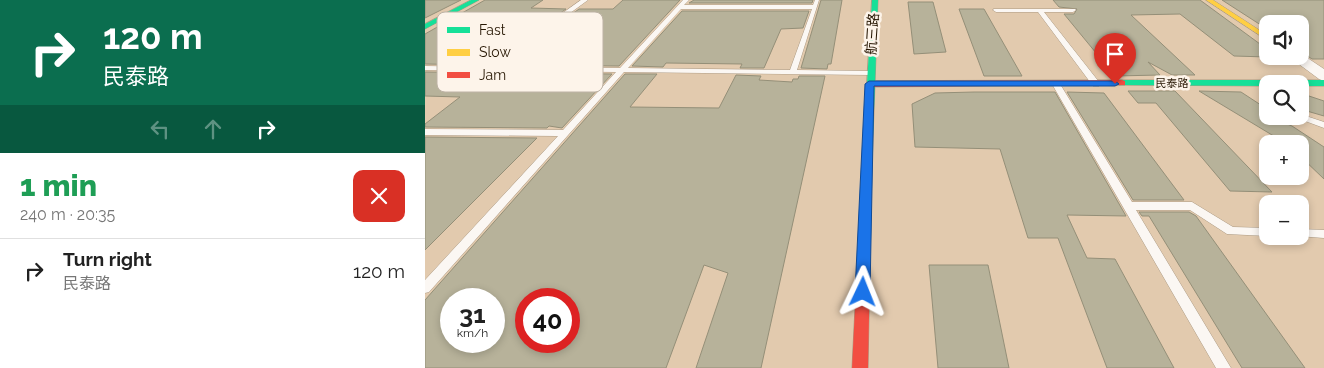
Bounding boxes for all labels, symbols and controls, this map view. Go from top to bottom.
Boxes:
legend [437,12,603,92]
street label: 航三路 [863,12,881,56]
map controls [1259,15,1309,245]
button: sound [1259,15,1309,65]
text: 120 m [103,16,203,57]
icon: right [20,20,85,85]
text: Fast [479,22,506,38]
pin [1094,33,1136,84]
icon: arrive [1101,40,1129,68]
text: Slow [479,44,511,60]
text: 民泰路 [103,63,169,89]
text: Jam [479,67,506,83]
button: search [1259,75,1309,125]
street label: 民泰路 [1156,77,1189,90]
icon: left [146,115,174,143]
icon: ahead [199,115,227,143]
icon: right [252,115,280,143]
button: + [1259,135,1309,185]
text: 1 min [20,168,97,203]
button: close [353,170,405,222]
button: − [1259,195,1309,245]
text: 240 m · 20:35 [20,205,115,224]
text: Turn right [63,248,152,270]
icon: right [20,257,48,285]
text: 120 m [353,260,405,282]
position arrow [836,265,888,317]
text: 民泰路 [63,274,111,293]
speed limit sign: 40 [515,288,580,353]
text: 31 [459,299,486,329]
text: km/h [457,326,488,340]

